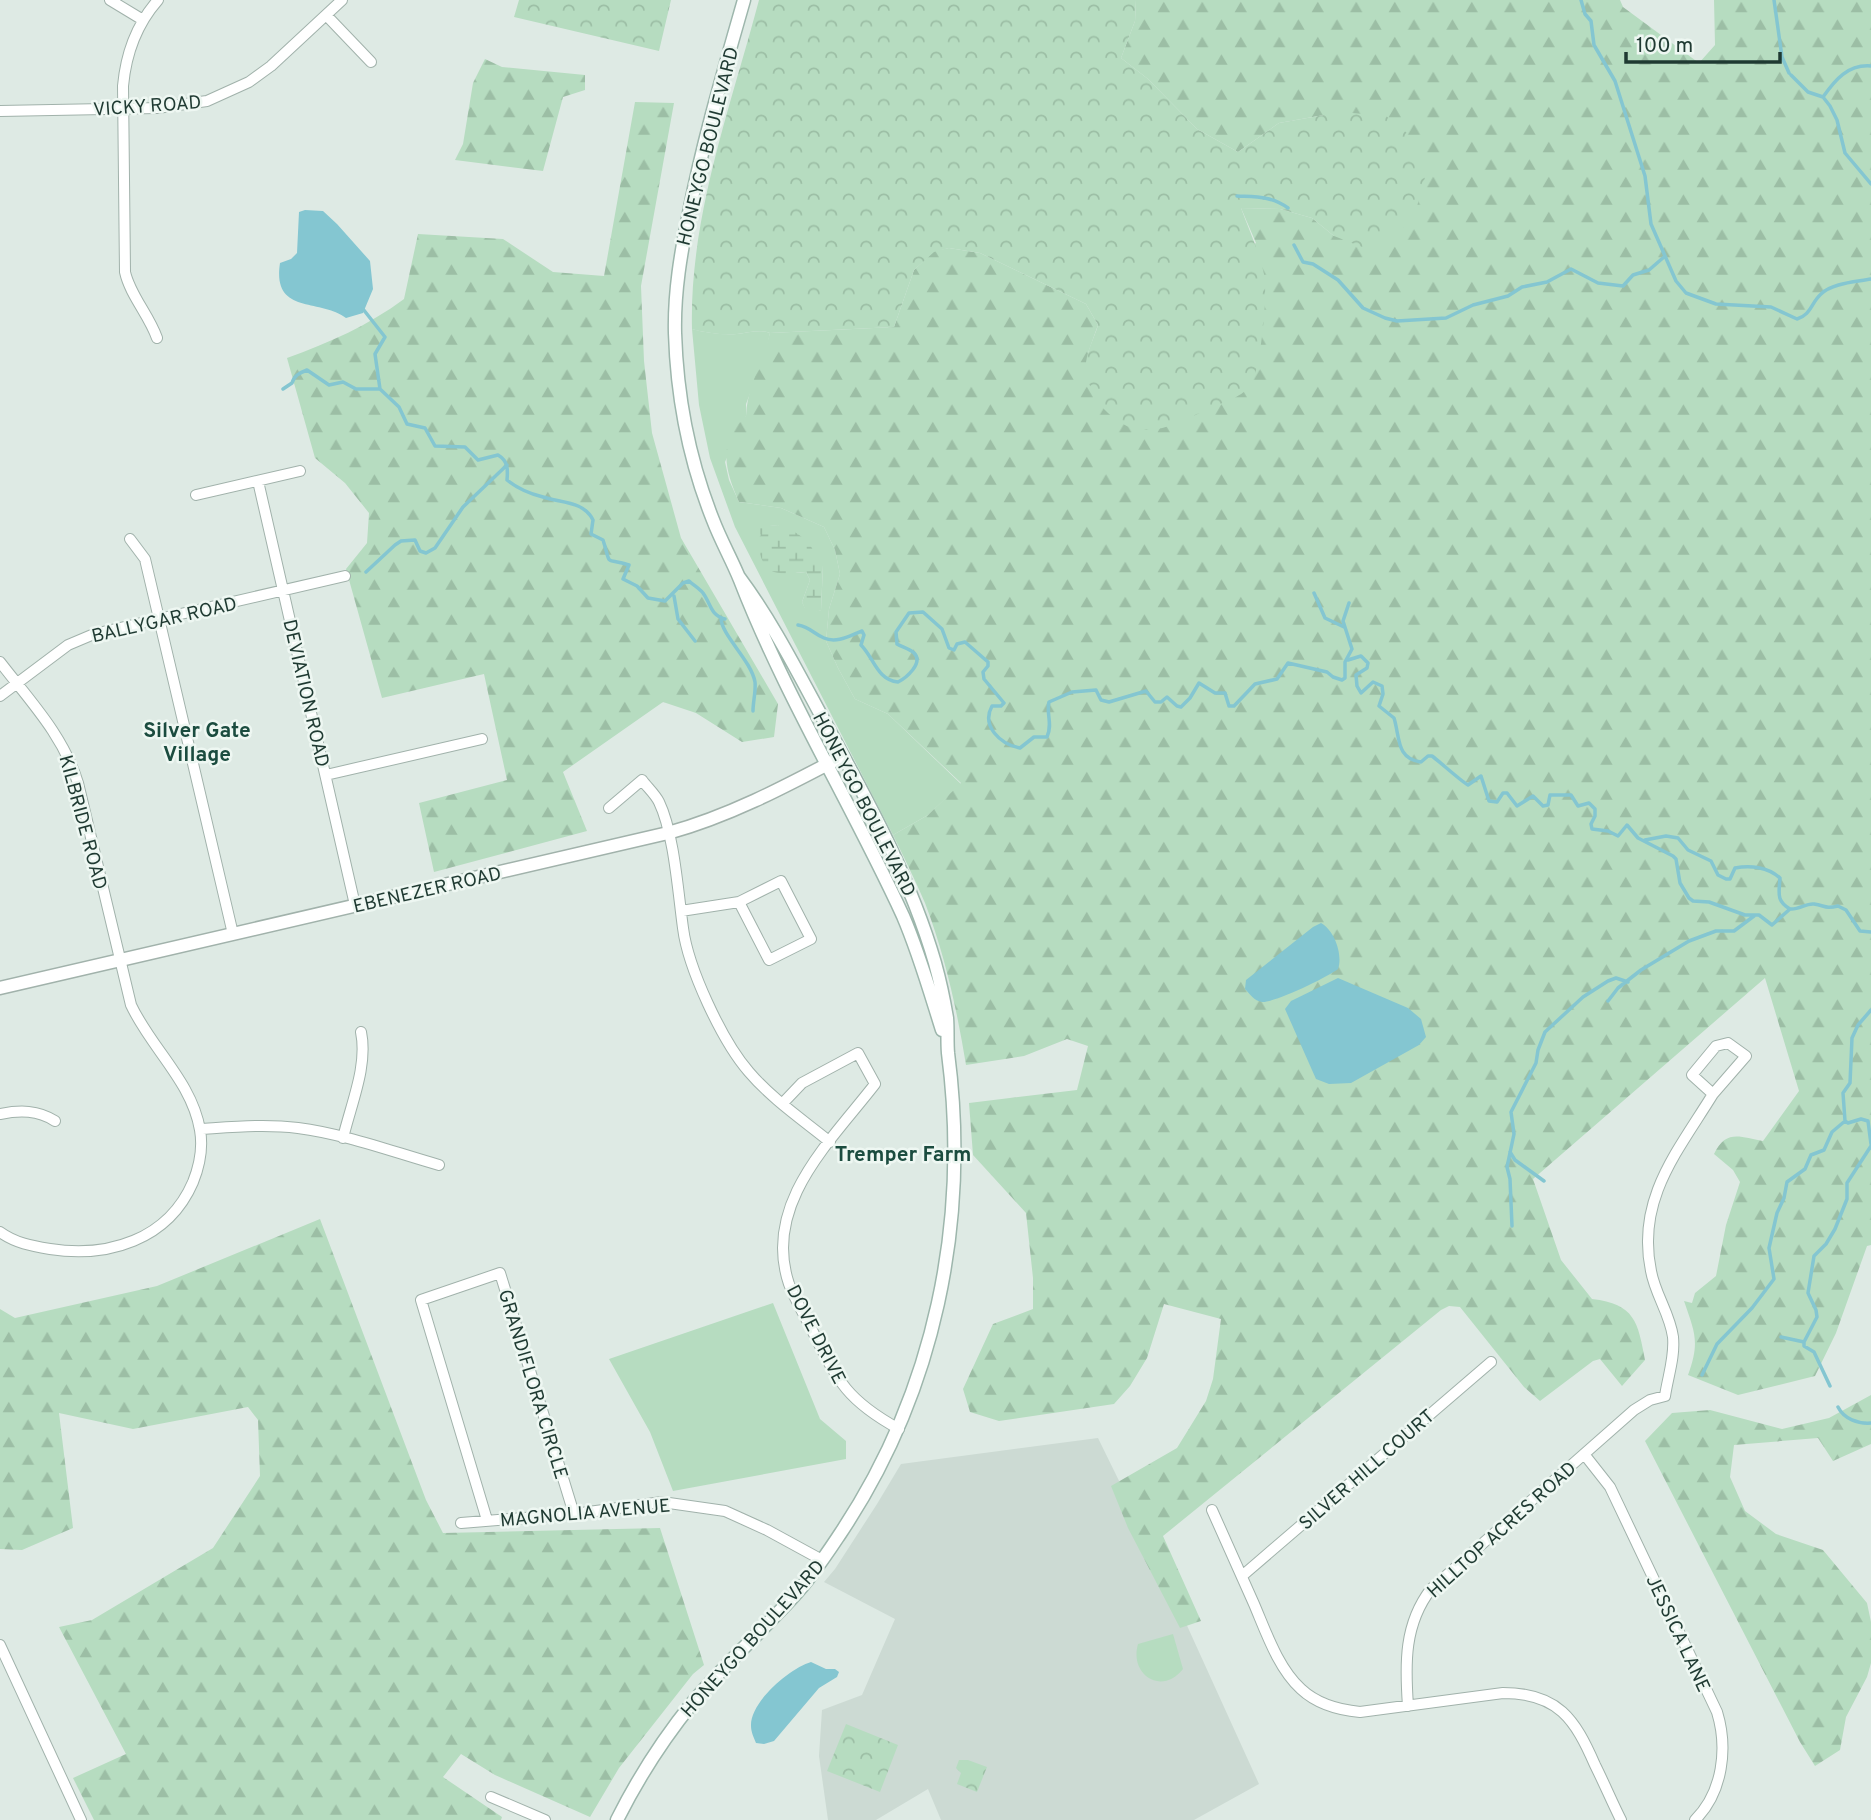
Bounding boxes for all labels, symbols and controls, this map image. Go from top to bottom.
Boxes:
scale bar [1626,21,1780,65]
text: 100 m [1636,33,1693,60]
street label: HONEYGO BOULEVARD [673,45,745,248]
street label: VICKY ROAD [92,91,202,123]
street label: BALLYGAR ROAD [89,593,240,649]
street label: DEVIATION ROAD [276,617,334,770]
street label: HONEYGO BOULEVARD [806,709,920,901]
district label: Silver Gate Village [143,718,251,769]
street label: KILBRIDE ROAD [53,752,112,893]
street label: EBENEZER ROAD [351,862,504,920]
district label: Tremper Farm [835,1142,971,1169]
street label: DOVE DRIVE [780,1281,850,1388]
street label: GRANDIFLORA CIRCLE [492,1287,572,1482]
street label: SILVER HILL COURT [1295,1405,1440,1536]
street label: HILLTOP ACRES ROAD [1423,1457,1582,1604]
street label: MAGNOLIA AVENUE [499,1495,671,1533]
street label: HONEYGO BOULEVARD [676,1556,831,1723]
street label: JESSICA LANE [1640,1571,1715,1696]

